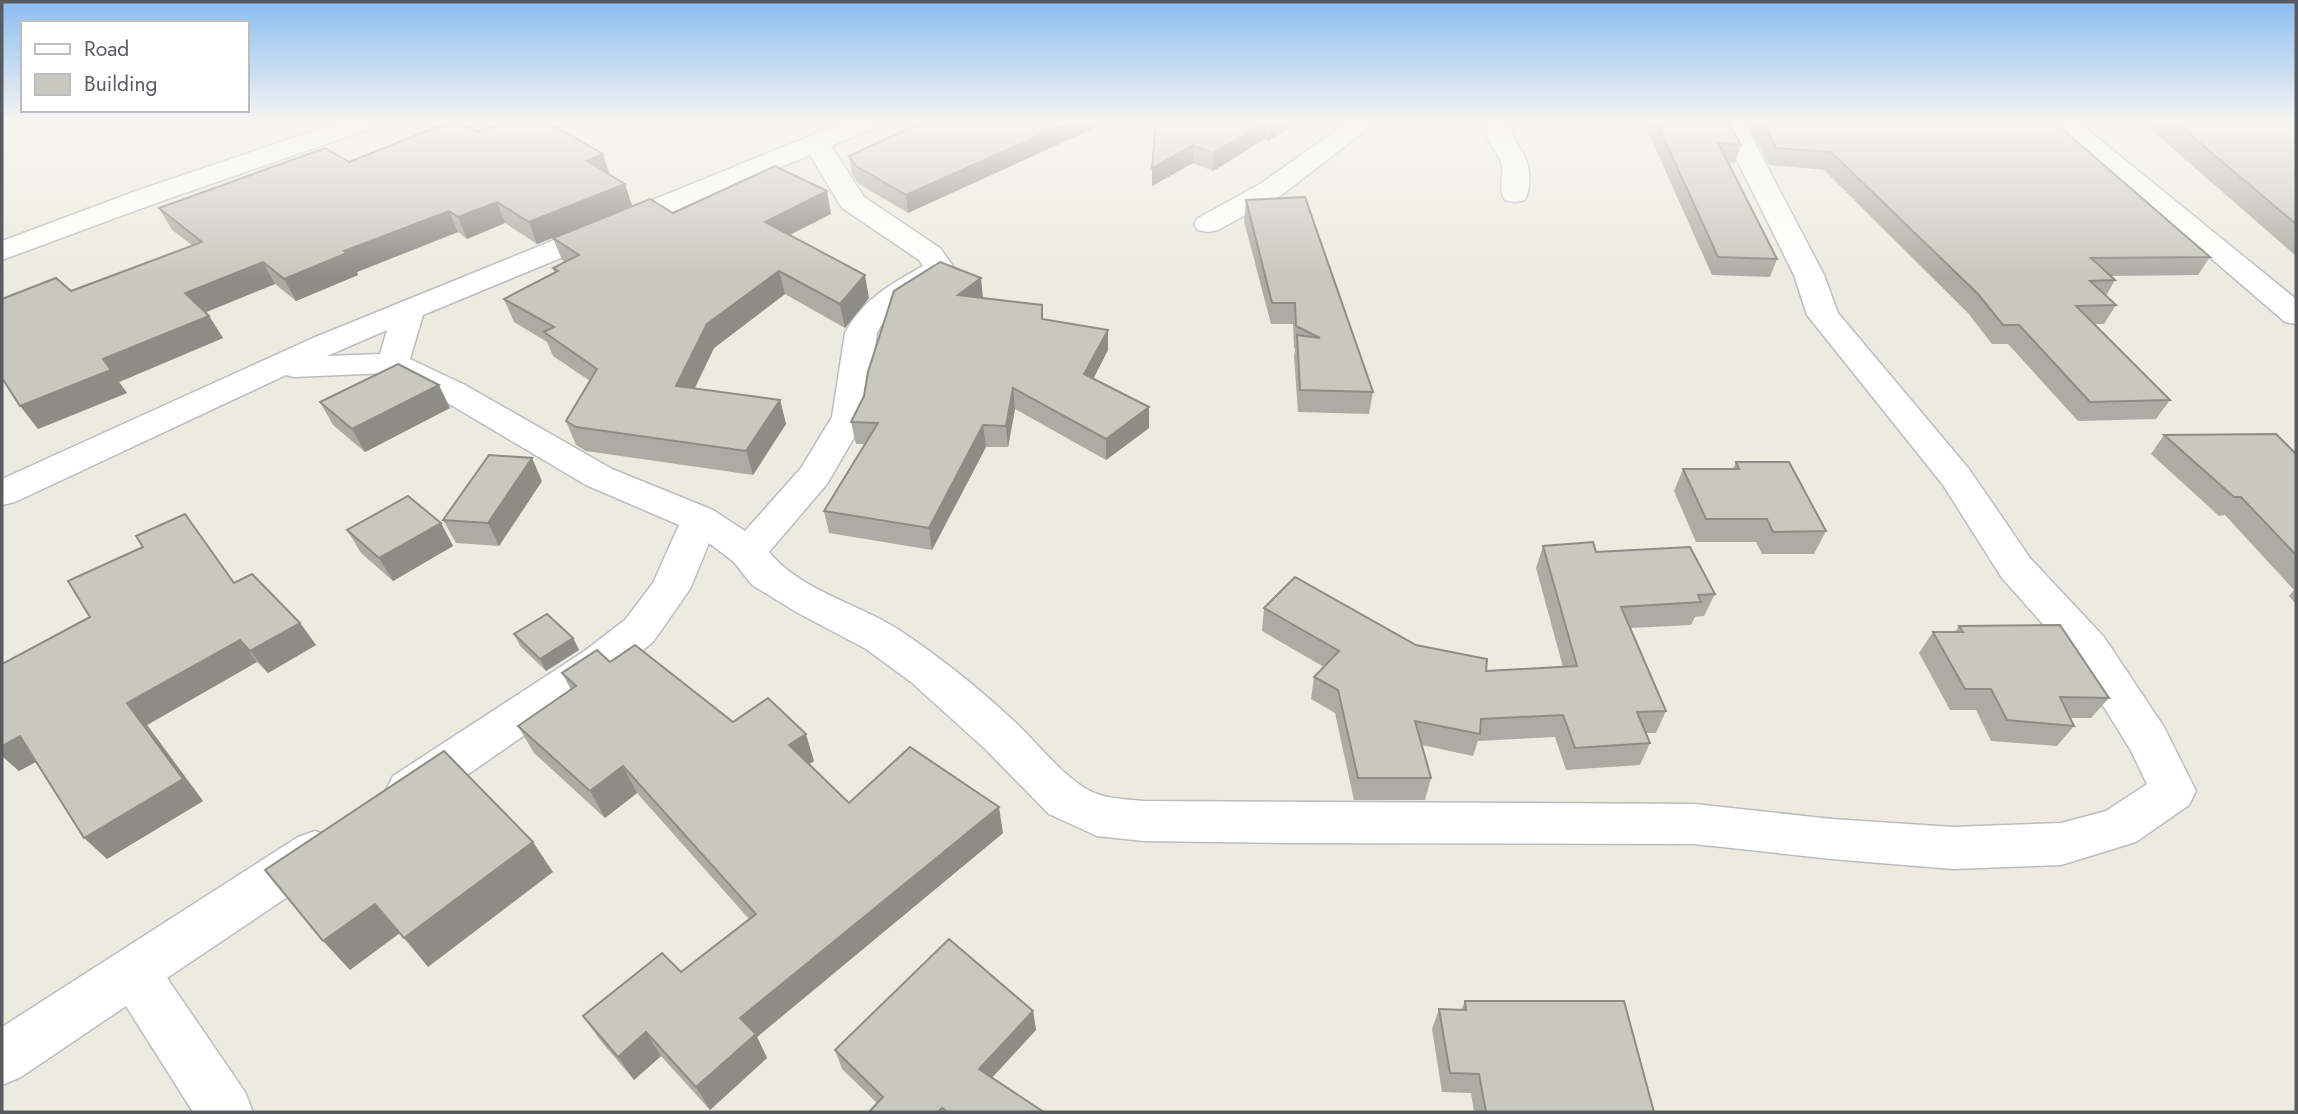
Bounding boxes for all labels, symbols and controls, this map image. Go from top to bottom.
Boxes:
legend [21,21,248,112]
text: Road [84,34,129,64]
text: Building [84,69,157,99]

